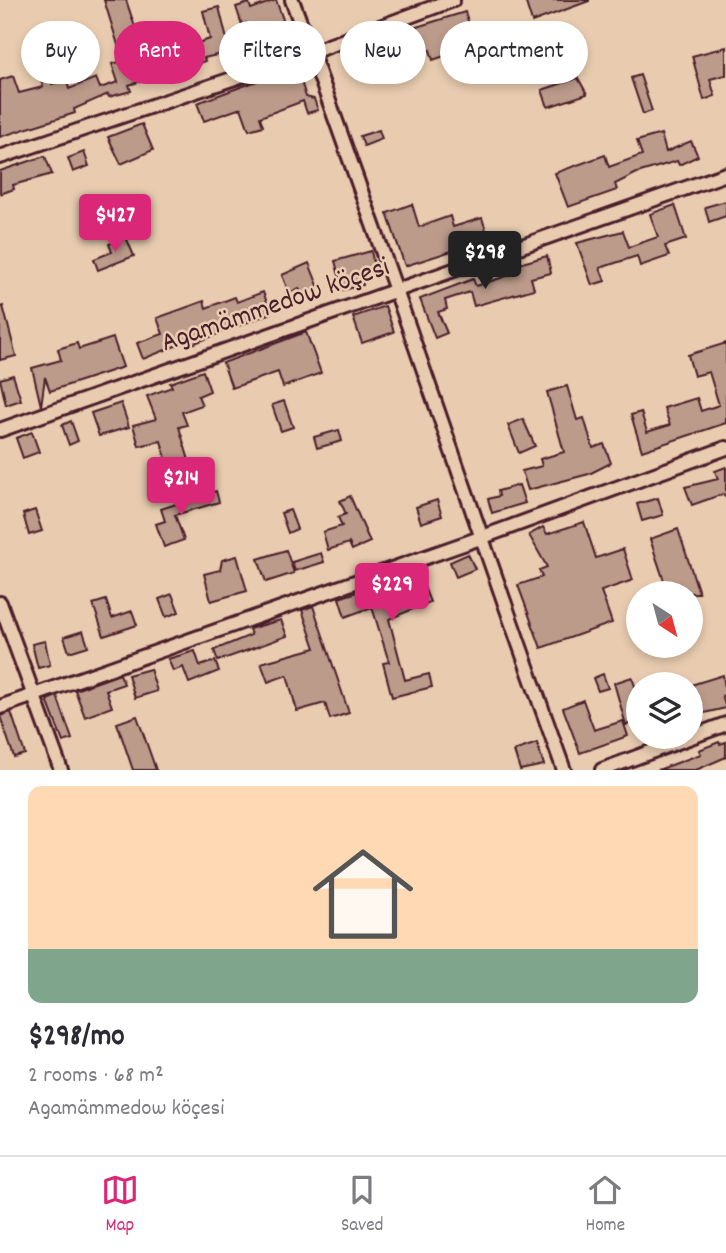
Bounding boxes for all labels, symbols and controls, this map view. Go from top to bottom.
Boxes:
chip: Buy [21,21,100,84]
chip: Rent [114,21,205,84]
chip: Filters [219,21,326,84]
chip: New [340,21,426,84]
chip: Apartment [440,21,588,84]
pin: $427 [74,194,156,254]
text: $427 [95,200,135,233]
pin: $298 [444,232,526,291]
text: $298 [464,237,506,270]
street label: Agamämmedow köçesi [156,249,396,365]
pin: $214 [140,458,222,517]
text: $214 [163,463,199,496]
pin: $229 [351,564,433,623]
text: $229 [371,569,413,602]
north arrow [626,581,704,658]
map controls [626,581,703,749]
button: layers [626,672,703,749]
icon: home [300,831,426,957]
text: $298/mo [28,1017,125,1060]
text: 2 rooms · 68 m² [28,1060,164,1093]
text: Agamämmedow köçesi [28,1093,224,1126]
tab: Map [101,1171,139,1240]
tab: Saved [341,1171,383,1240]
tab: Home [585,1171,625,1240]

